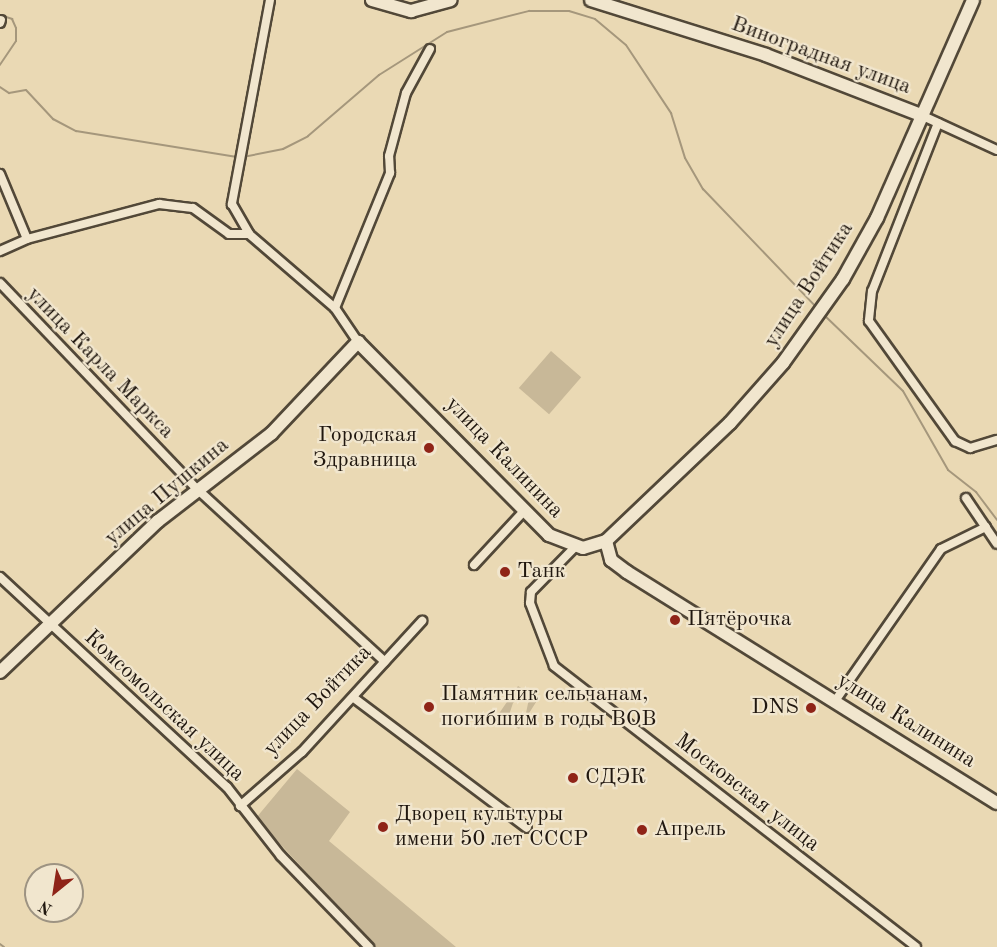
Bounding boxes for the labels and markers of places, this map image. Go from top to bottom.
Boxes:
place label: Городская Здравница [313,422,417,474]
marker: Городская Здравница [422,441,436,455]
place label: Танк [517,559,566,585]
marker: Танк [498,565,512,579]
place label: Пятёрочка [687,607,791,633]
marker: Пятёрочка [668,613,682,627]
place label: Памятник сельчанам, погибшим в годы ВОВ [441,681,656,732]
place label: DNS [751,695,799,721]
marker: Памятник сельчанам, погибшим в годы ВОВ [422,700,436,714]
marker: DNS [804,701,818,715]
place label: СДЭК [585,765,646,791]
marker: СДЭК [566,771,580,785]
place label: Дворец культуры имени 50 лет СССР [395,801,588,852]
place label: Апрель [654,817,726,843]
marker: Дворец культуры имени 50 лет СССР [376,820,390,834]
marker: Апрель [635,823,649,837]

